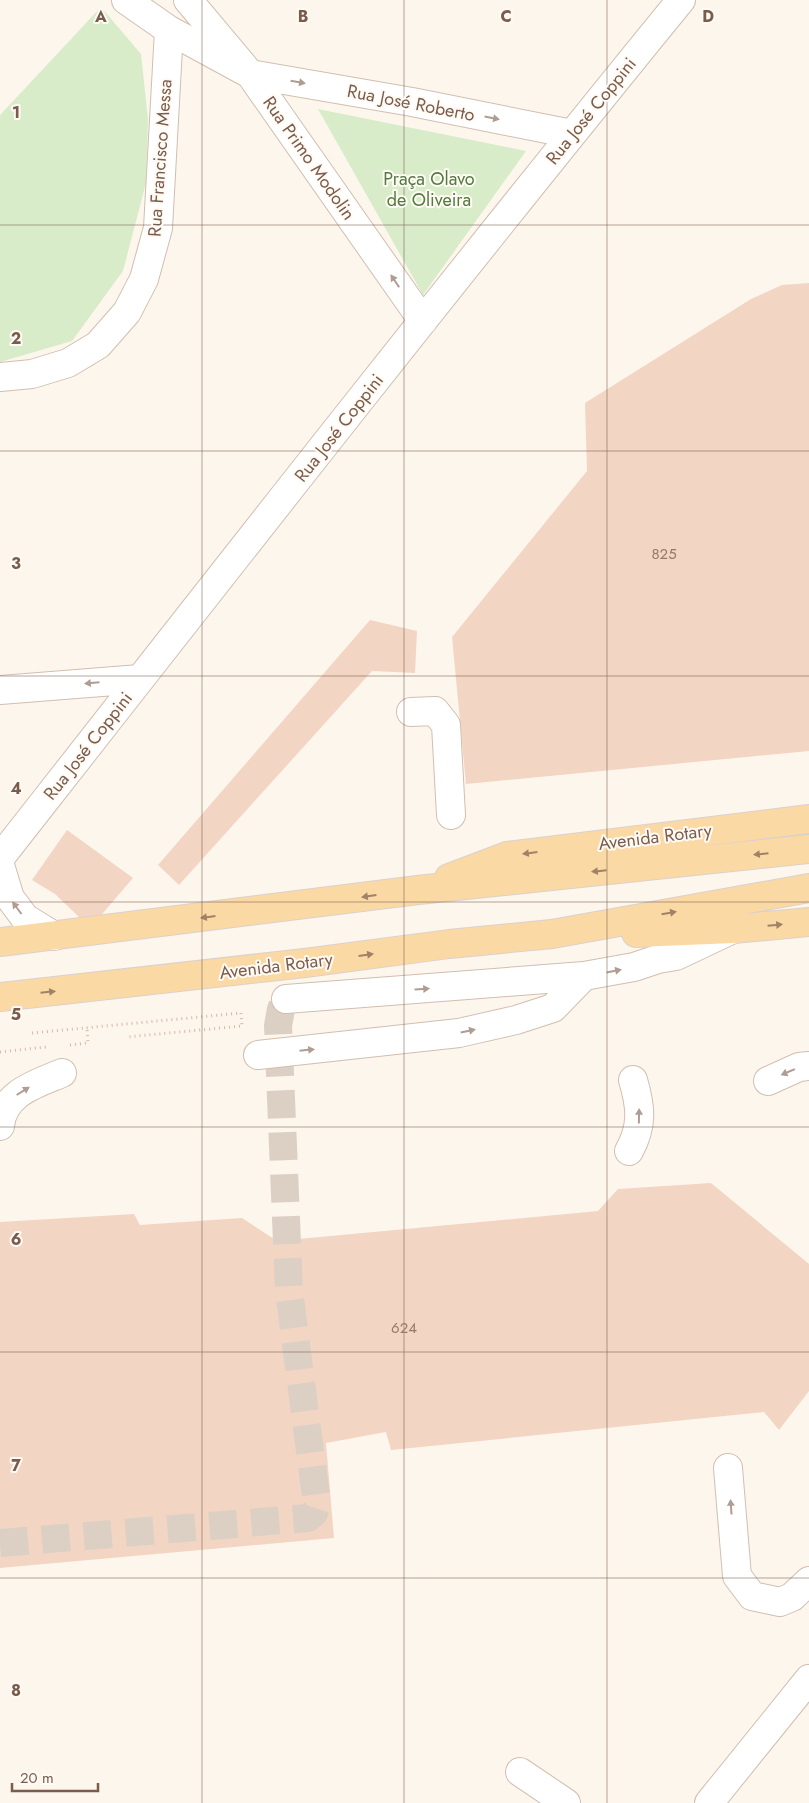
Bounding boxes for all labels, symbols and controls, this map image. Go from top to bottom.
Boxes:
text: A [94,5,107,28]
text: B [298,5,308,28]
text: C [500,5,512,28]
text: D [702,5,714,28]
street label: Rua José Coppini [540,52,642,170]
street label: Rua Francisco Messa [142,78,178,238]
street label: Rua José Roberto [345,78,477,128]
one-way arrow [290,79,306,87]
street label: Rua Primo Modolin [256,91,362,225]
text: 1 [12,101,20,124]
one-way arrow [485,114,500,122]
park label: Praça Olavo de Oliveira [383,166,475,213]
one-way arrow [390,274,400,288]
text: 2 [11,327,21,350]
street label: Rua José Coppini [288,368,390,488]
house number: 825 [651,543,677,565]
text: 3 [11,552,21,575]
one-way arrow [83,679,99,687]
street label: Rua José Coppini [37,686,139,806]
text: 4 [10,777,22,800]
street label: Avenida Rotary [597,817,713,857]
one-way arrow [522,849,538,857]
one-way arrow [752,850,768,858]
one-way arrow [591,867,607,875]
one-way arrow [361,893,377,901]
one-way arrow [12,901,22,915]
one-way arrow [661,909,676,917]
one-way arrow [200,913,216,921]
one-way arrow [768,921,784,929]
street label: Avenida Rotary [218,946,334,986]
one-way arrow [359,950,375,958]
one-way arrow [606,966,622,974]
one-way arrow [415,984,431,992]
one-way arrow [41,988,57,996]
text: 5 [11,1003,21,1026]
one-way arrow [461,1027,476,1035]
one-way arrow [299,1046,315,1054]
one-way arrow [781,1069,795,1077]
one-way arrow [16,1087,30,1096]
one-way arrow [635,1108,643,1124]
text: 6 [11,1228,21,1251]
house number: 624 [391,1317,417,1339]
text: 7 [11,1454,21,1477]
one-way arrow [726,1499,734,1515]
text: 8 [11,1679,21,1702]
scale bar [12,1760,99,1792]
text: 20 m [20,1767,54,1789]

